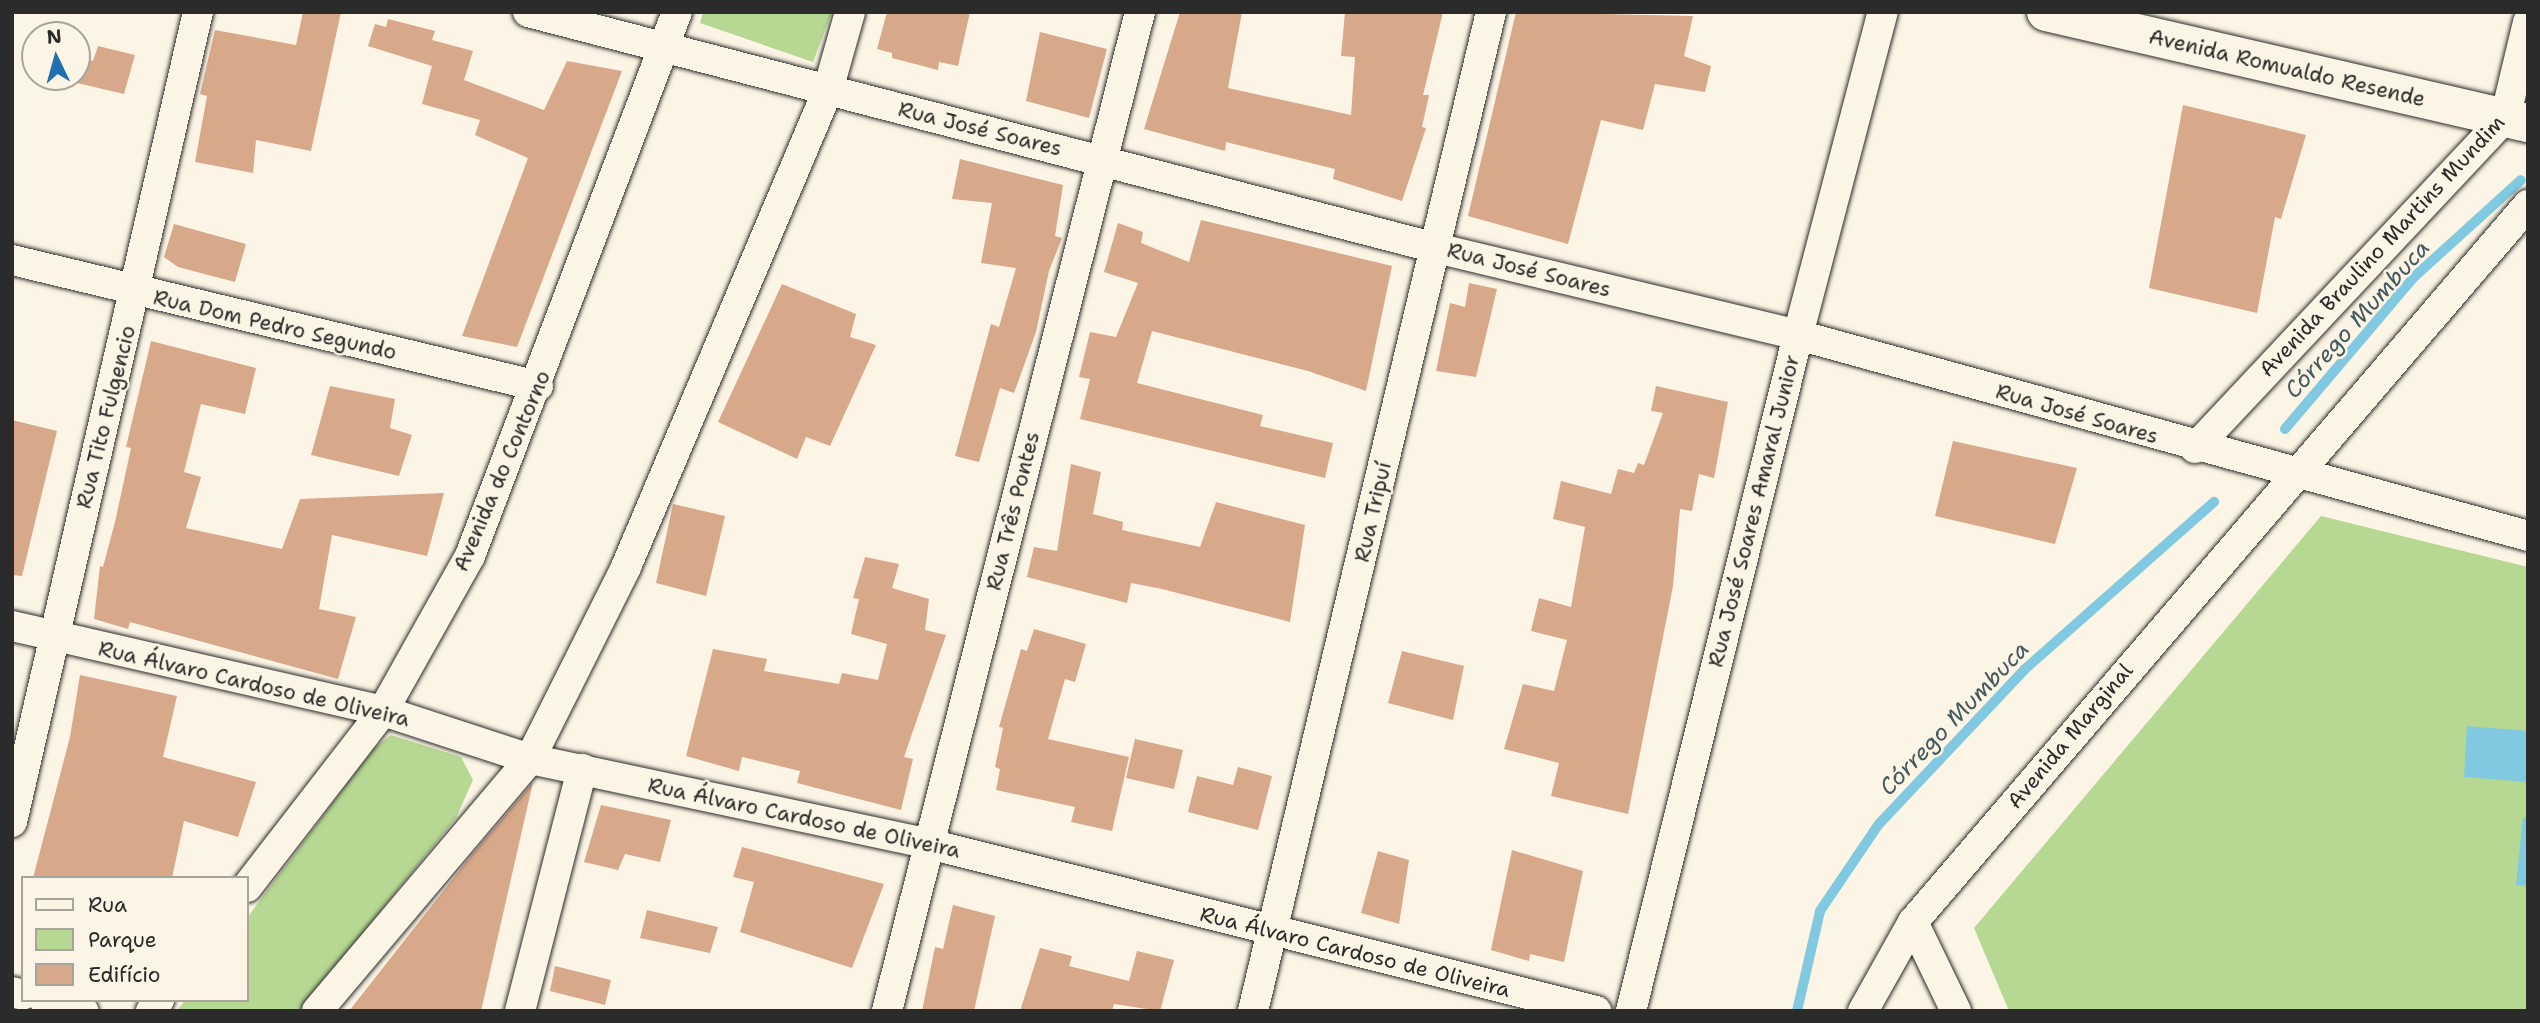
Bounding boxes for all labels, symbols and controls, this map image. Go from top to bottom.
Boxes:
north arrow [21,21,91,91]
text: N [46,23,63,50]
street label: Avenida Romualdo Resende [2146,24,2428,112]
street label: Rua José Soares [896,96,1064,162]
street label: Avenida Braulino Martins Mundim [2254,110,2510,382]
water label: Córrego Mumbuca [2279,234,2435,404]
street label: Rua José Soares [1445,237,1613,303]
street label: Rua Dom Pedro Segundo [151,285,399,365]
street label: Rua Tito Fulgencio [71,323,141,511]
street label: Rua José Soares Amaral Junior [1703,352,1805,670]
street label: Avenida do Contorno [448,367,556,575]
street label: Rua José Soares [1993,379,2161,449]
street label: Rua Três Pontes [981,429,1045,593]
street label: Rua Tripuí [1349,459,1397,565]
water label: Córrego Mumbuca [1873,635,2035,801]
street label: Rua Álvaro Cardoso de Oliveira [96,636,412,732]
street label: Avenida Marginal [2002,658,2138,814]
street label: Rua Álvaro Cardoso de Oliveira [646,773,962,863]
legend [21,876,248,1002]
text: Rua [88,891,127,919]
street label: Rua Álvaro Cardoso de Oliveira [1197,901,1513,1003]
text: Parque [88,926,157,954]
text: Edifício [88,961,160,989]

